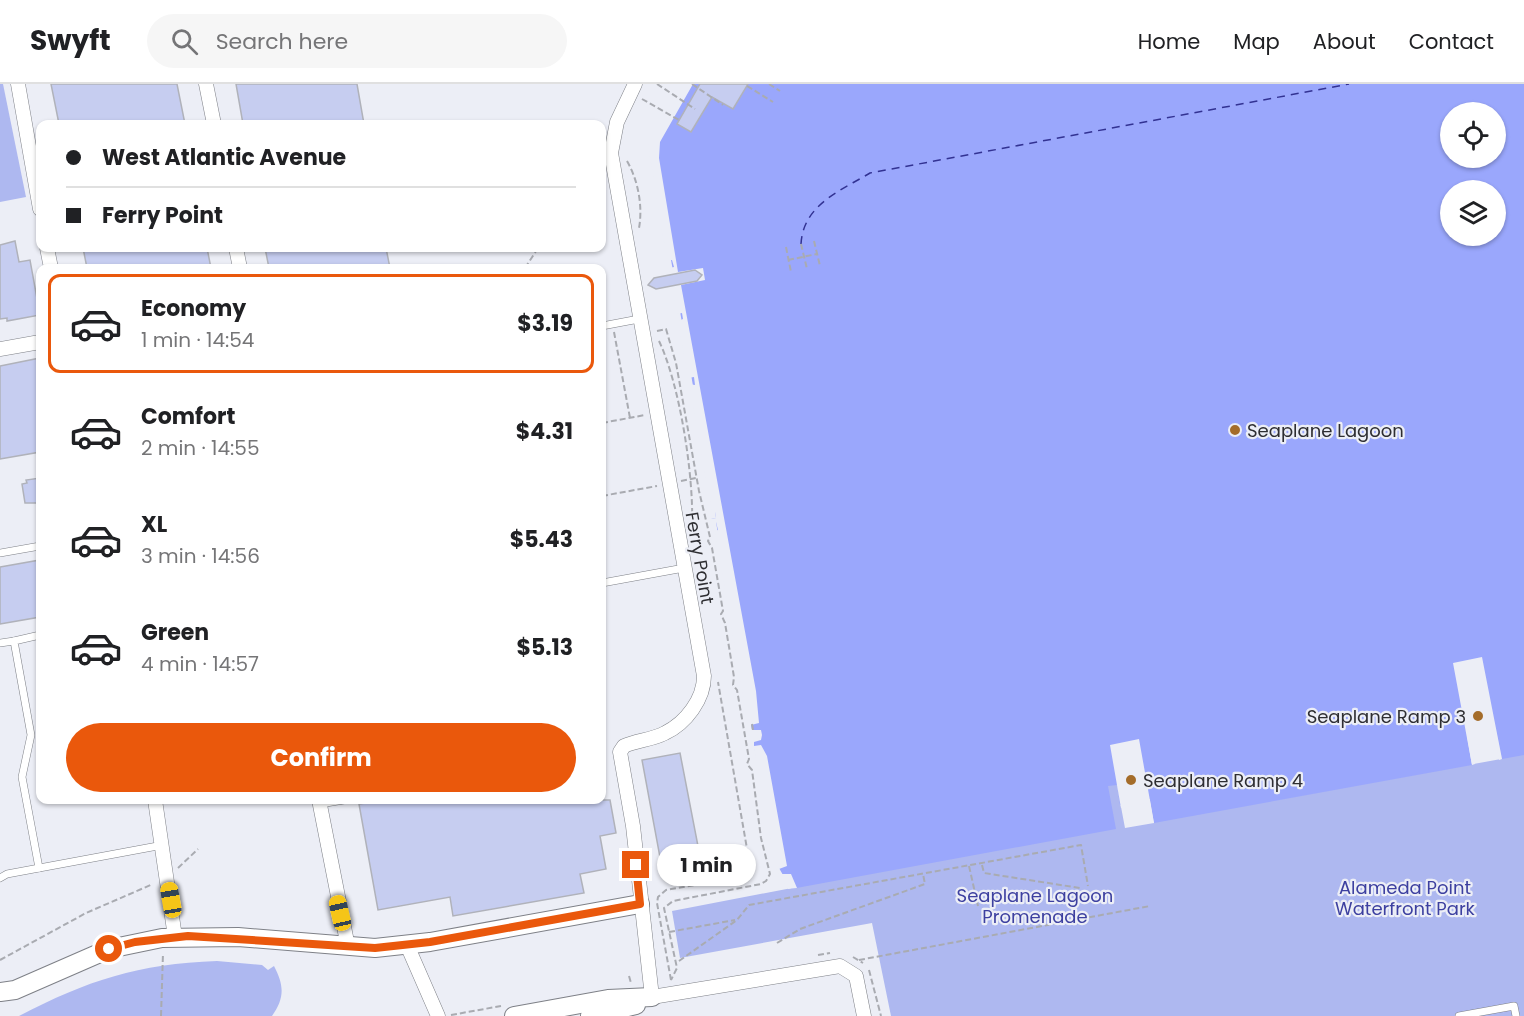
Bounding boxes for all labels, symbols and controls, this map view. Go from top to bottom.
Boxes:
search box [147,14,567,68]
text: Swyft [30,21,111,60]
icon: search [168,25,201,58]
text: Search here [216,26,348,57]
text: Home [1138,27,1200,56]
text: Map [1233,27,1280,56]
text: About [1313,27,1376,56]
text: Contact [1409,27,1494,56]
map controls [1440,102,1506,246]
button: locate [1440,102,1506,168]
text: West Atlantic Avenue [102,142,346,173]
button: layers [1440,180,1506,246]
text: Ferry Point [102,200,223,231]
text: Economy [141,293,246,324]
icon: car [69,297,123,351]
text: $3.19 [517,308,573,339]
text: 1 min · 14:54 [141,326,254,354]
text: Comfort [141,401,235,432]
icon: car [69,405,123,459]
text: $4.31 [516,416,573,447]
place label: Seaplane Lagoon [1247,418,1404,443]
marker: Seaplane Lagoon [1228,423,1242,437]
text: 2 min · 14:55 [141,434,259,462]
text: XL [141,509,167,540]
street label: Ferry Point [680,510,720,606]
icon: car [69,513,123,567]
text: $5.43 [510,524,573,555]
text: 3 min · 14:56 [141,542,260,570]
text: Green [141,617,209,648]
icon: car [69,621,123,675]
text: $5.13 [516,632,573,663]
text: 4 min · 14:57 [141,650,259,678]
place label: Seaplane Ramp 3 [1307,704,1466,729]
marker: Seaplane Ramp 3 [1471,709,1485,723]
button: Confirm [66,723,576,792]
place label: Seaplane Ramp 4 [1143,768,1303,793]
marker: Seaplane Ramp 4 [1124,773,1138,787]
callout: 1 min [657,844,756,886]
route end [622,851,649,878]
text: 1 min [680,851,733,879]
park label: Alameda Point Waterfront Park [1335,875,1476,921]
car [159,881,183,919]
park label: Seaplane Lagoon Promenade [957,883,1113,929]
car [327,893,353,933]
route start [95,935,122,962]

